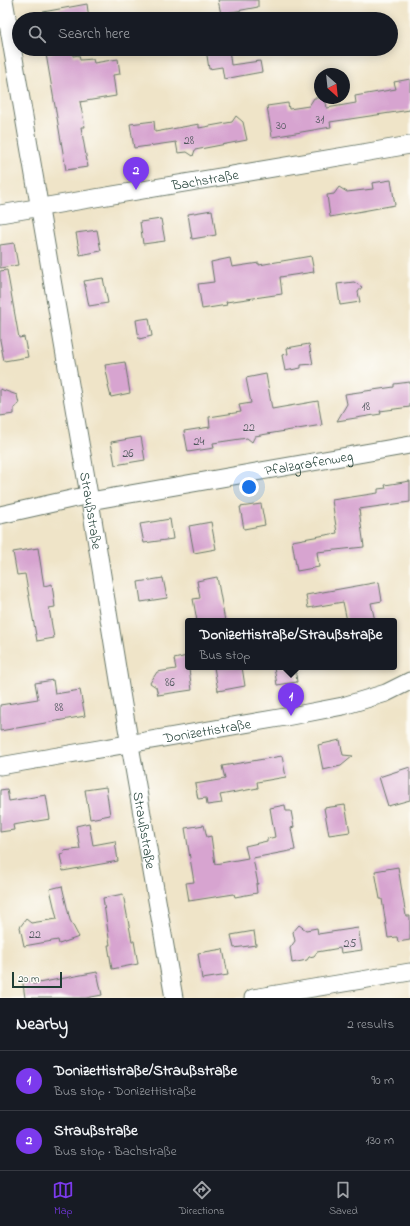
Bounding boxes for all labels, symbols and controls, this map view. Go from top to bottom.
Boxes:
search box [12,12,398,56]
icon: search [26,23,48,45]
text: Search here [58,23,130,45]
north arrow [314,68,350,104]
house number: 31 [316,111,325,129]
house number: 30 [276,117,286,135]
house number: 28 [184,132,195,150]
pin: 2 [123,157,149,190]
street label: Bachstraße [169,165,241,197]
house number: 18 [362,398,371,416]
house number: 22 [243,419,255,437]
house number: 24 [194,433,205,451]
house number: 26 [122,445,134,463]
street label: Pfalzgrafenweg [263,446,355,482]
street label: Straußstraße [73,470,107,552]
your location [239,477,259,497]
popup [185,618,397,670]
text: Donizettistraße/Straußstraße [199,624,383,646]
text: Bus stop [199,646,250,665]
house number: 86 [165,674,176,692]
pin: 1 [278,683,304,716]
house number: 88 [54,699,64,717]
street label: Donizettistraße [161,714,253,750]
street label: Straußstraße [126,790,160,871]
house number: 22 [29,926,41,944]
house number: 25 [344,935,357,953]
scale bar [12,970,62,989]
text: 20 m [18,971,40,987]
text: Nearby [16,1012,68,1037]
text: 2 results [347,1015,394,1034]
text: Donizettistraße/Straußstraße [54,1060,237,1082]
text: 1 [27,1071,31,1090]
text: 90 m [371,1071,394,1090]
text: Bus stop · Donizettistraße [54,1082,196,1101]
text: Straußstraße [54,1120,138,1142]
text: 2 [26,1131,32,1150]
text: 130 m [366,1131,394,1150]
text: Bus stop · Bachstraße [54,1142,176,1161]
tab: Map [52,1179,74,1219]
tab: Directions [179,1179,225,1219]
tab: Saved [329,1179,358,1219]

